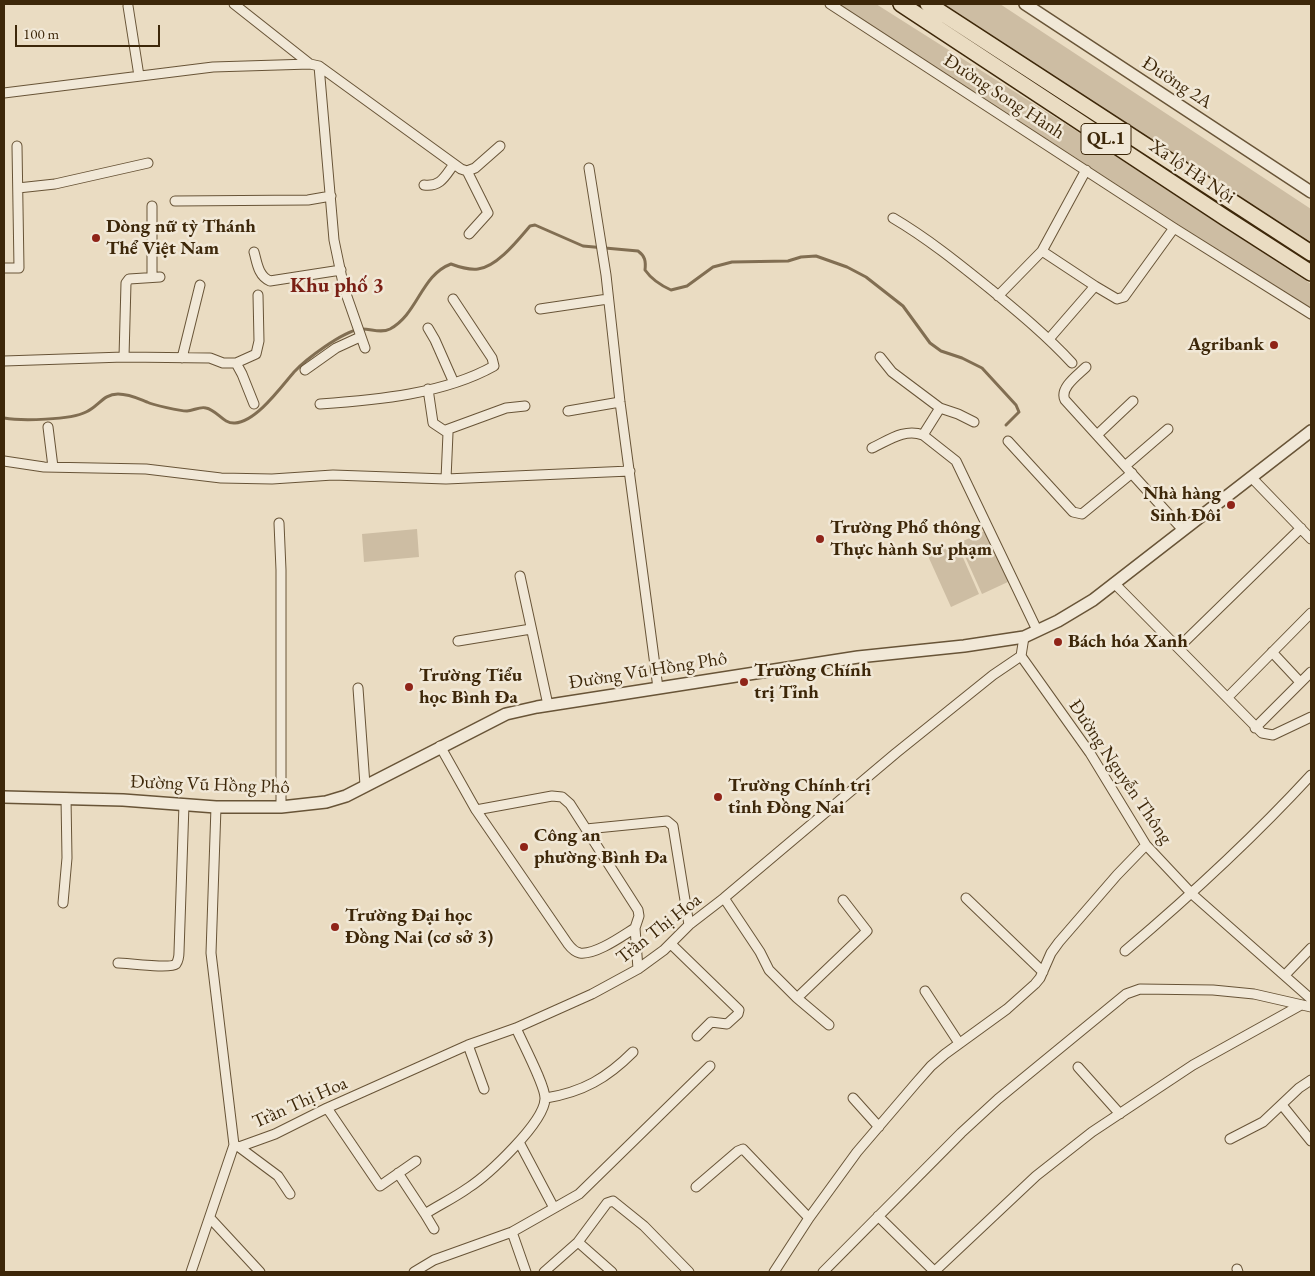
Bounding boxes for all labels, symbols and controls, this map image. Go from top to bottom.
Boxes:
scale bar [18,15,162,47]
text: 100 m [23,24,59,43]
street label: Đường Song Hành [939,49,1069,145]
street label: Đường 2A [1138,52,1216,114]
road number: QL.1 [1081,124,1131,154]
street label: Xa lộ Hà Nội [1145,135,1239,209]
place label: Dòng nữ tỳ Thánh Thể Việt Nam [106,216,256,260]
marker: Dòng nữ tỳ Thánh Thể Việt Nam [90,232,102,244]
district label: Khu phố 3 [290,273,384,299]
place label: Agribank [1188,334,1264,356]
marker: Agribank [1268,339,1280,351]
place label: Nhà hàng Sinh Đôi [1143,483,1221,527]
marker: Nhà hàng Sinh Đôi [1225,499,1237,511]
place label: Trường Phổ thông Thực hành Sư phạm [830,517,992,561]
marker: Trường Phổ thông Thực hành Sư phạm [814,533,826,545]
place label: Bách hóa Xanh [1068,631,1188,653]
marker: Bách hóa Xanh [1052,636,1064,648]
street label: Đường Vũ Hồng Phô [567,647,729,695]
place label: Trường Chính trị Tỉnh [754,660,871,704]
place label: Trường Tiểu học Bình Đa [419,665,522,709]
marker: Trường Chính trị Tỉnh [738,676,750,688]
marker: Trường Tiểu học Bình Đa [403,681,415,693]
street label: Đường Nguyễn Thông [1063,695,1177,849]
street label: Đường Vũ Hồng Phô [130,771,290,799]
place label: Trường Chính trị tỉnh Đồng Nai [728,775,871,819]
marker: Trường Chính trị tỉnh Đồng Nai [712,791,724,803]
place label: Công an phường Bình Đa [534,825,668,869]
marker: Công an phường Bình Đa [518,841,530,853]
street label: Trần Thị Hoa [612,889,706,969]
place label: Trường Đại học Đồng Nai (cơ sở 3) [345,905,493,949]
marker: Trường Đại học Đồng Nai (cơ sở 3) [329,921,341,933]
street label: Trần Thị Hoa [249,1072,351,1134]

